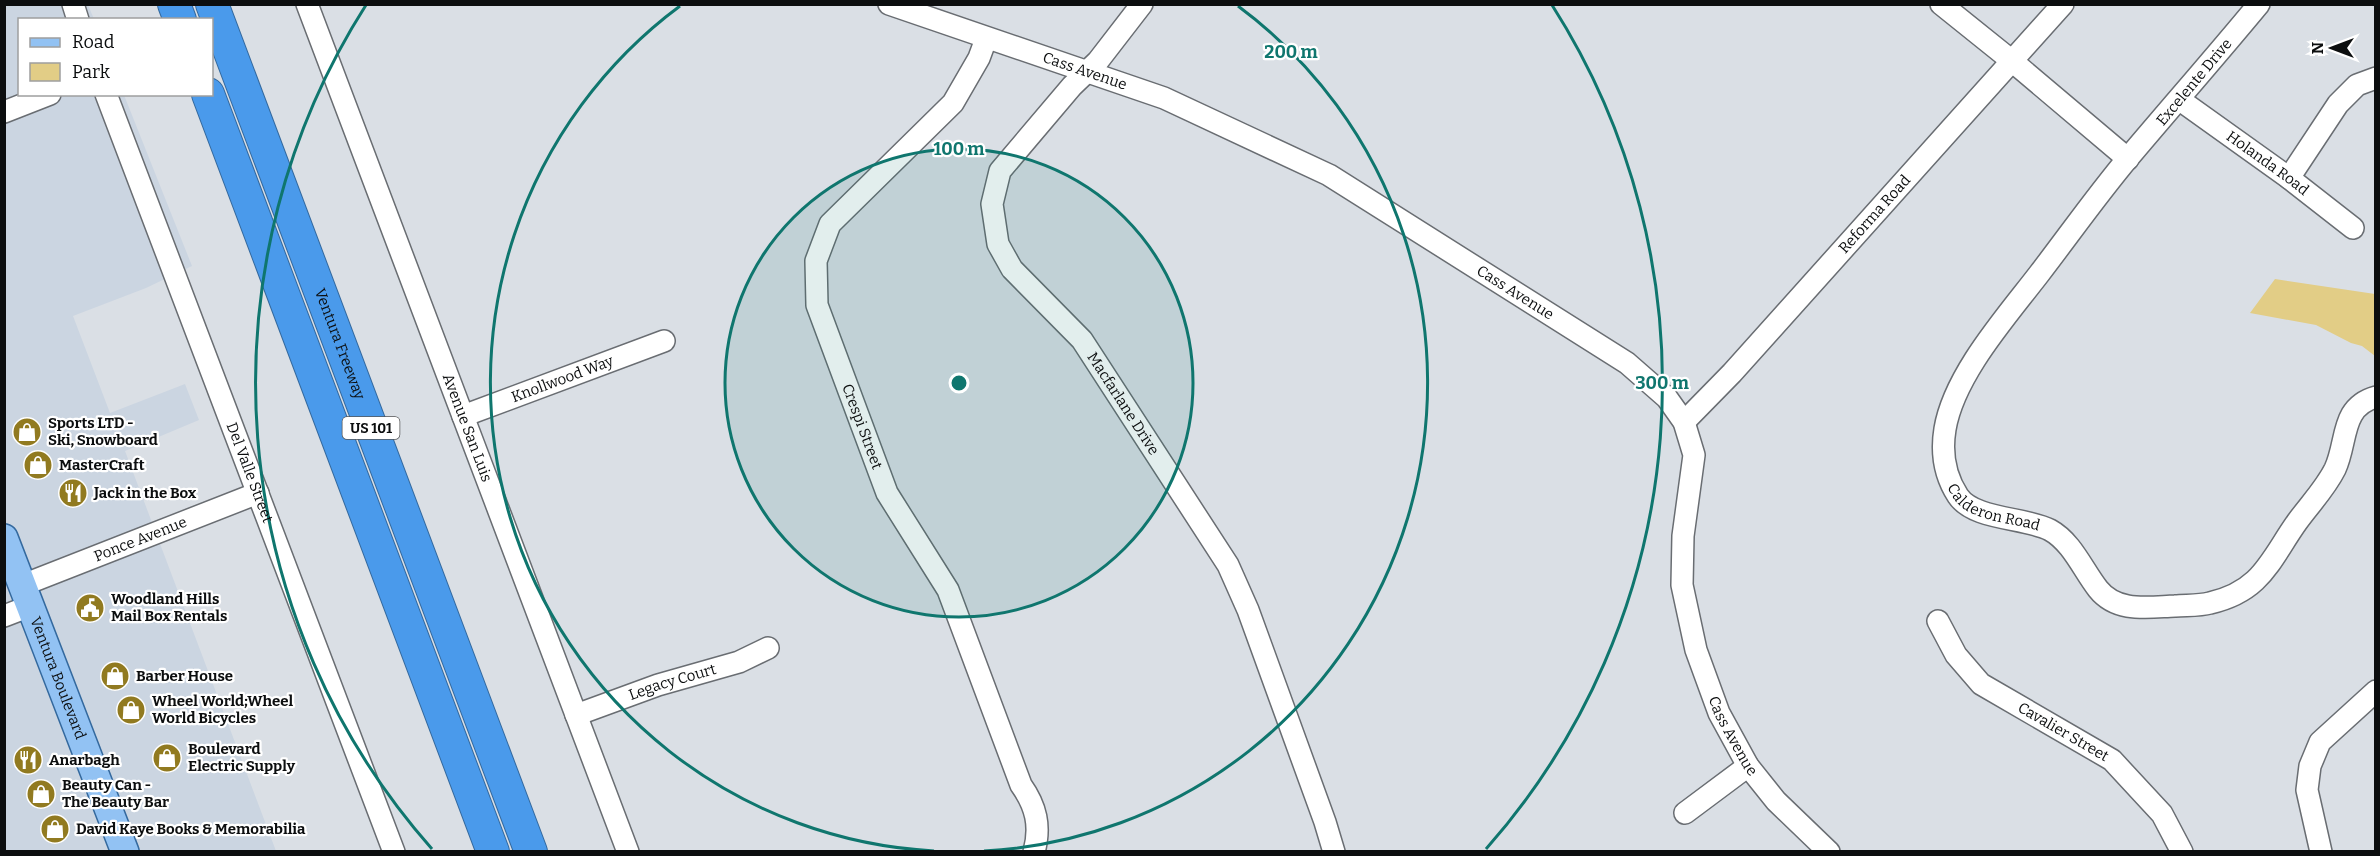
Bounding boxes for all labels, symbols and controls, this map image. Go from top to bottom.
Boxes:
legend [18,18,213,96]
north arrow [2302,18,2362,78]
text: Road [72,31,115,53]
street label: Excelente Drive [2152,35,2236,129]
text: 200 m [1264,41,1318,63]
text: N [2308,42,2327,54]
street label: Cass Avenue [1040,48,1129,94]
text: Park [72,61,111,83]
street label: Holanda Road [2223,127,2312,199]
text: 100 m [933,138,985,160]
street label: Reforma Road [1835,171,1914,257]
street label: Cass Avenue [1473,262,1557,324]
street label: Ventura Freeway [311,286,369,402]
street label: Macfarlane Drive [1083,349,1163,458]
street label: Knollwood Way [509,352,616,406]
street label: Avenue San Luis [439,371,496,484]
text: 300 m [1635,372,1689,394]
centre of rings [949,373,969,393]
street label: Crespi Street [838,381,887,472]
place label: Sports LTD - Ski, Snowboard [48,414,158,449]
shop icon: Sports LTD - Ski, Snowboard [11,416,43,448]
road number: US 101 [342,417,400,439]
street label: Del Valle Street [223,420,277,526]
shop icon: MasterCraft [22,449,54,481]
place label: MasterCraft [59,456,145,474]
restaurant icon: Jack in the Box [57,477,89,509]
street label: Calderon Road [1944,480,2042,534]
place label: Jack in the Box [93,484,197,502]
street label: Ponce Avenue [91,513,189,565]
place label: Woodland Hills Mail Box Rentals [111,590,227,625]
public building icon: Woodland Hills Mail Box Rentals [74,592,106,624]
street label: Ventura Boulevard [26,614,90,742]
shop icon: Barber House [99,660,131,692]
street label: Legacy Court [626,660,719,704]
place label: Barber House [136,667,233,685]
place label: Wheel World;Wheel World Bicycles [152,692,294,727]
shop icon: Wheel World;Wheel World Bicycles [115,694,147,726]
street label: Cass Avenue [1705,694,1761,779]
street label: Cavalier Street [2015,698,2113,765]
place label: Boulevard Electric Supply [188,740,296,775]
shop icon: Boulevard Electric Supply [151,742,183,774]
restaurant icon: Anarbagh [12,744,44,776]
place label: Anarbagh [49,751,120,769]
place label: Beauty Can - The Beauty Bar [62,776,169,811]
shop icon: Beauty Can - The Beauty Bar [25,778,57,810]
shop icon: David Kaye Books & Memorabilia [39,813,71,845]
place label: David Kaye Books & Memorabilia [76,820,306,838]

